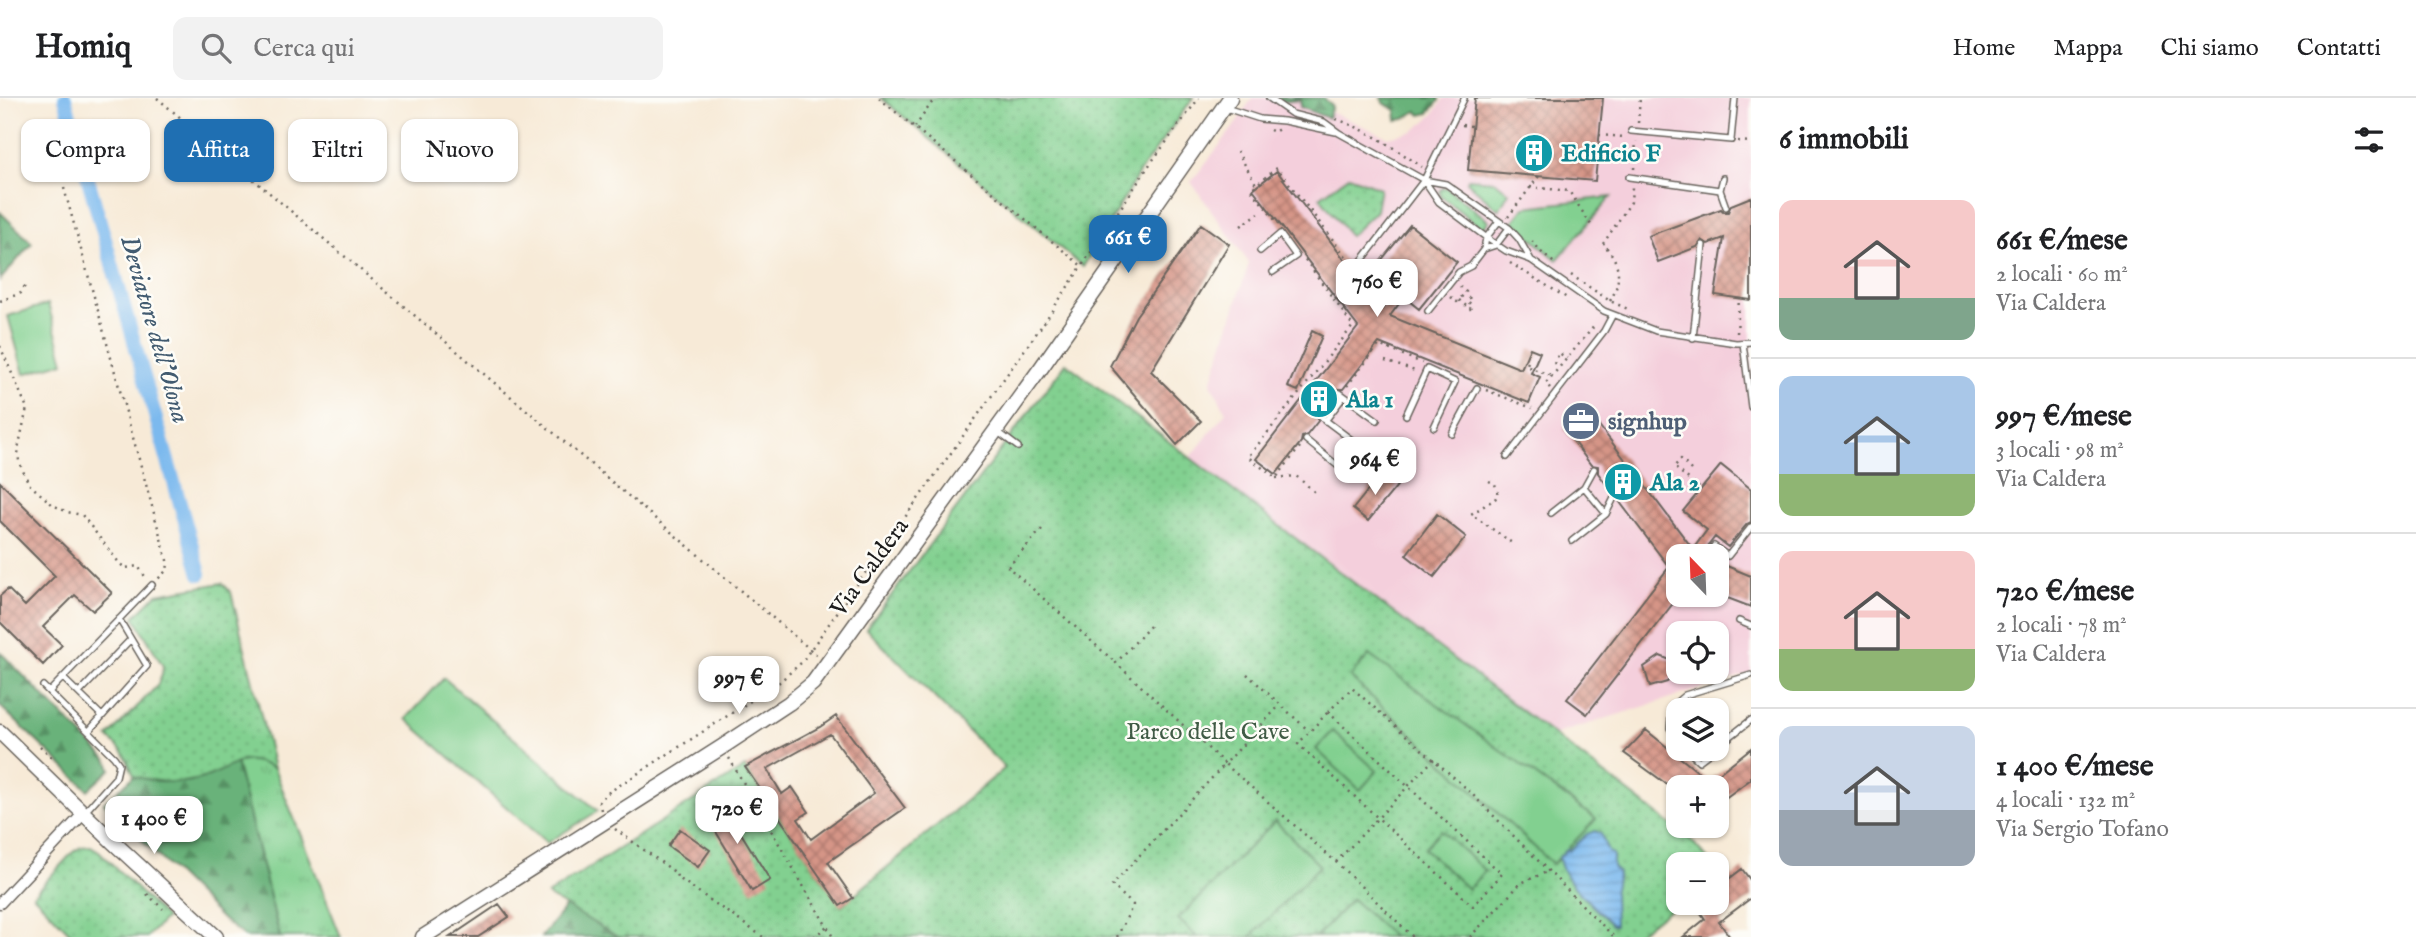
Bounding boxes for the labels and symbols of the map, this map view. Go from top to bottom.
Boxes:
building icon: Edificio F [1513,132,1555,174]
place label: Edificio F [1561,139,1662,170]
pin: 661 € [1079,216,1177,275]
water label: Deviatore dell'Olona [112,232,197,427]
pin: 760 € [1328,260,1426,319]
building icon: Ala 1 [1298,378,1340,420]
place label: Ala 1 [1345,385,1393,416]
office icon: signhup [1560,400,1602,442]
place label: signhup [1608,407,1687,438]
pin: 964 € [1326,438,1424,497]
building icon: Ala 2 [1602,461,1644,503]
place label: Ala 2 [1649,468,1700,499]
street label: Via Caldera [823,512,917,624]
north arrow [1666,544,1729,607]
pin: 997 € [690,656,788,716]
park label: Parco delle Cave [1126,717,1290,748]
pin: 720 € [688,786,786,846]
pin: 1 400 € [89,796,219,856]

